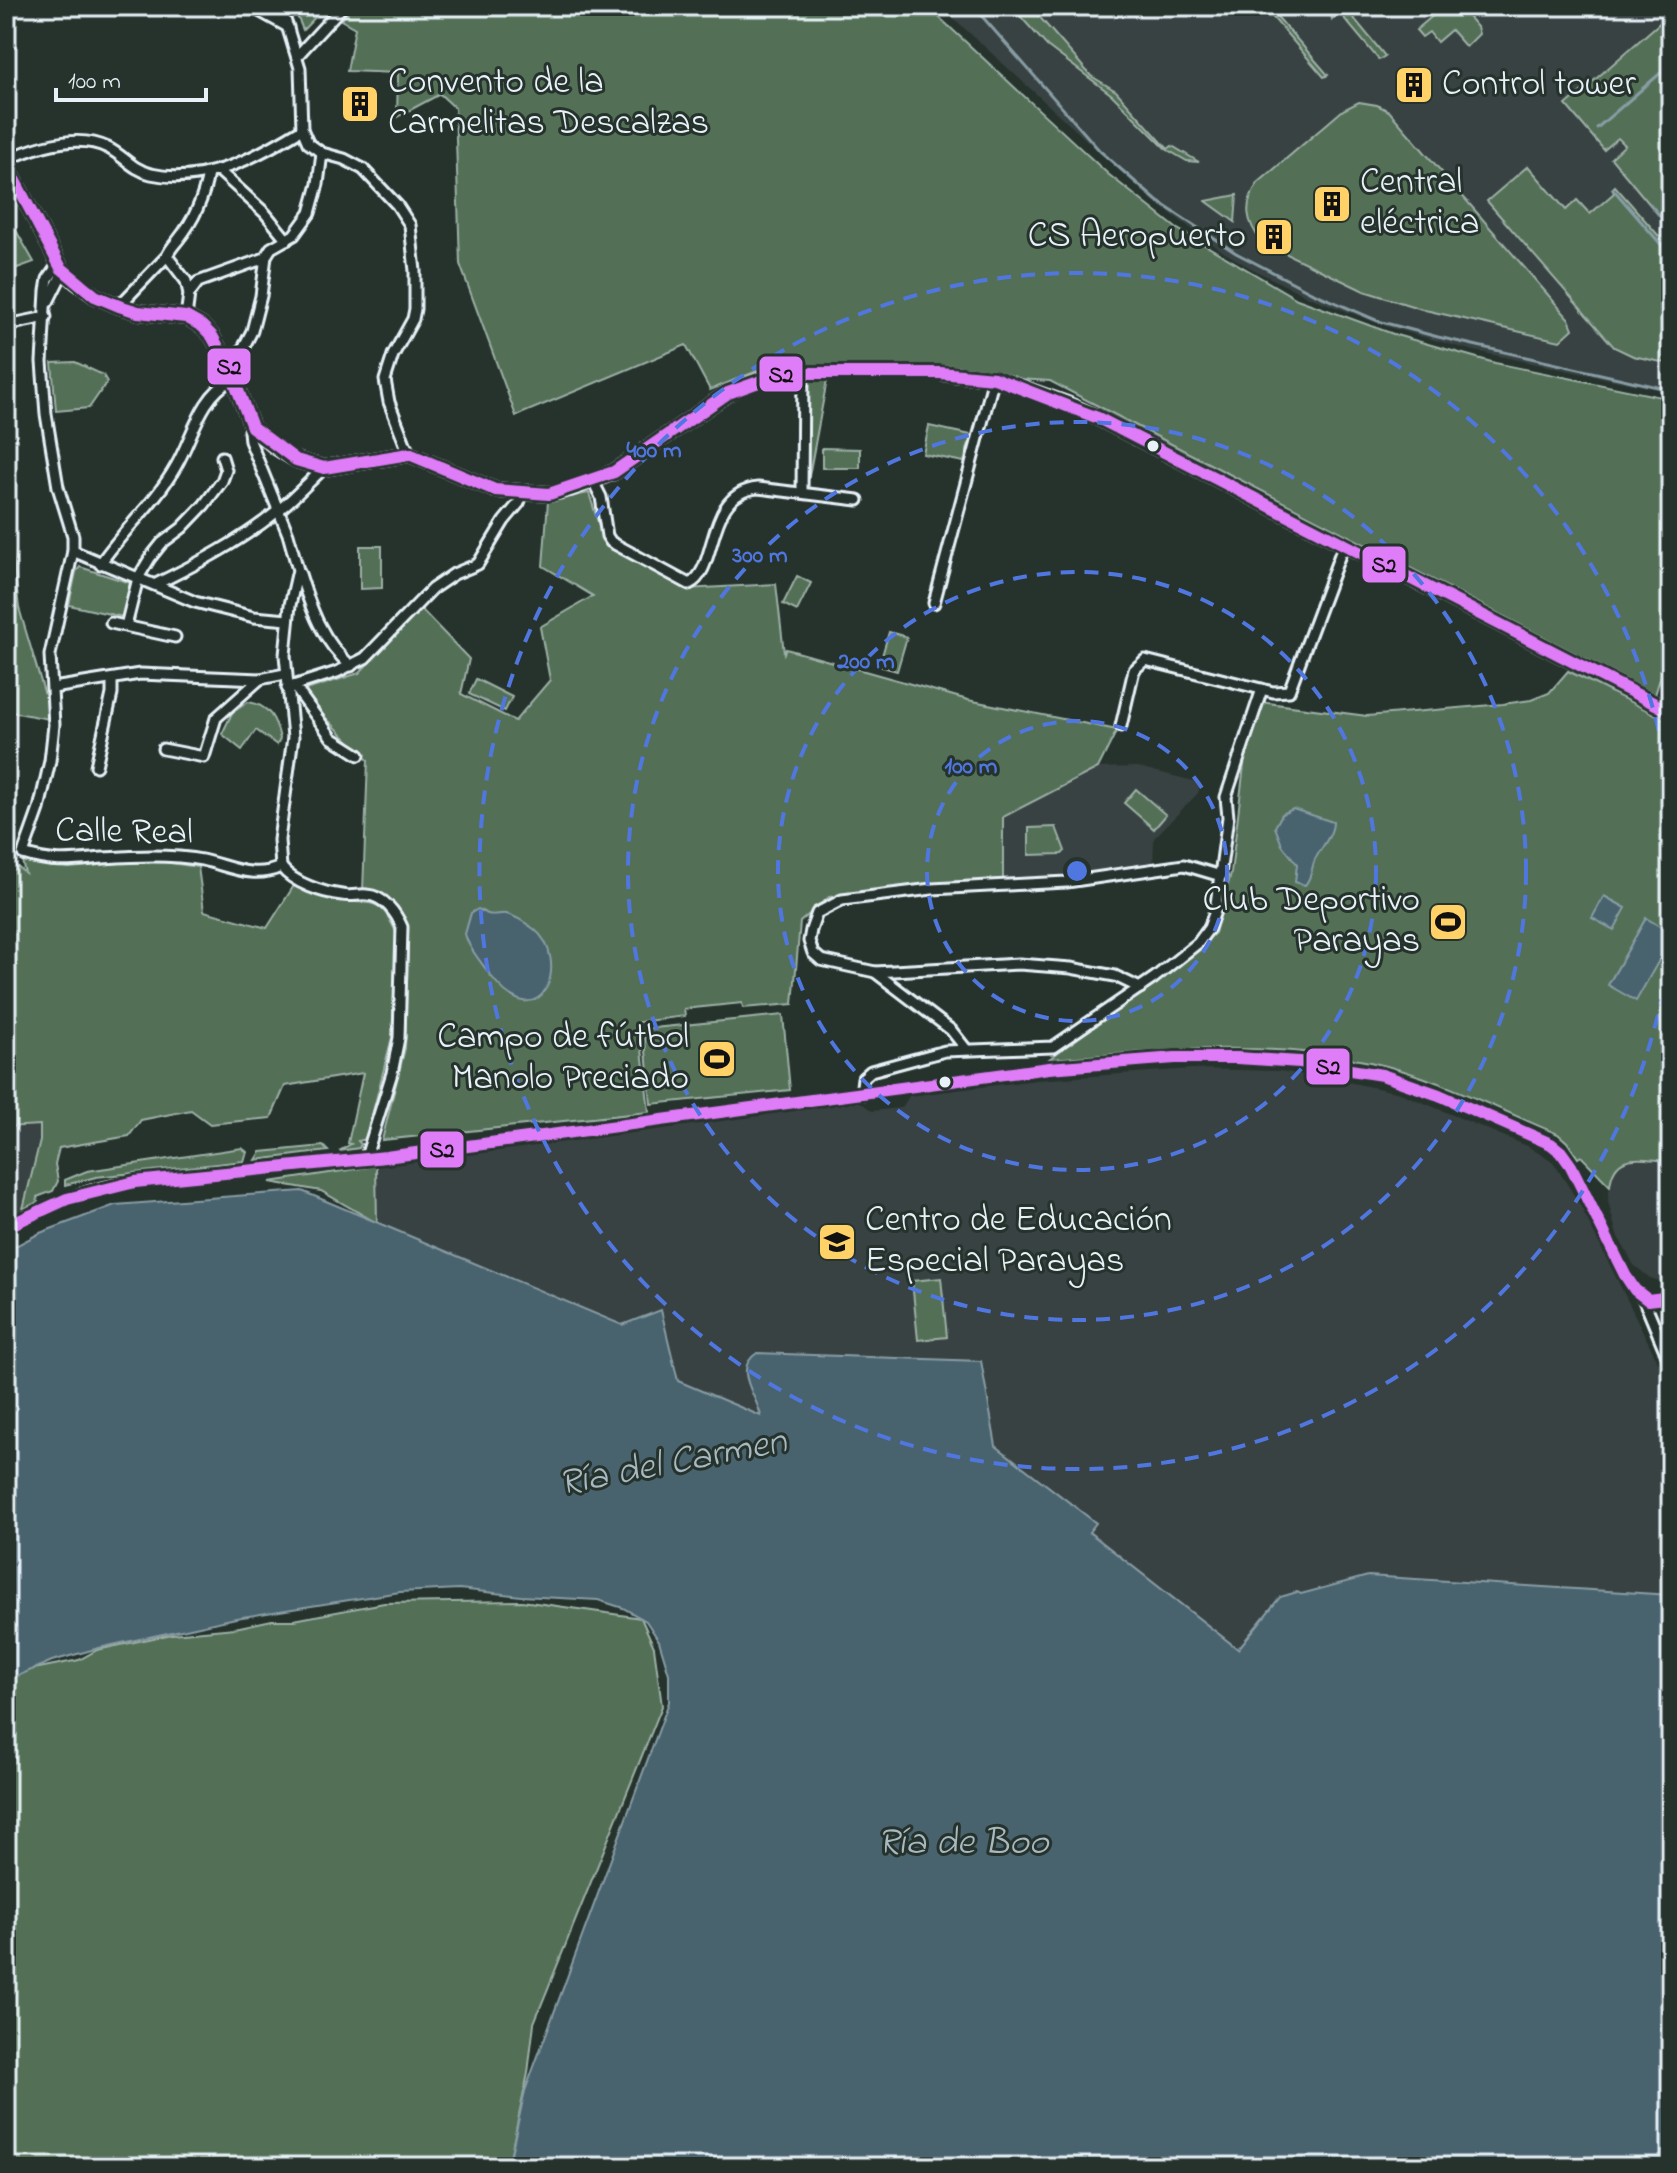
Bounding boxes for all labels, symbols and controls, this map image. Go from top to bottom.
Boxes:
scale bar [56,52,206,102]
place label: Convento de la Carmelitas Descalzas [388,57,709,151]
place label: Control tower [1442,59,1637,112]
building icon: Control tower [1393,64,1435,106]
text: 100 m [68,65,121,100]
building icon: Convento de la Carmelitas Descalzas [339,83,381,125]
place label: Central eléctrica [1360,157,1479,251]
building icon: Central eléctrica [1311,183,1353,225]
place label: CS Aeropuerto [1028,211,1246,264]
building icon: CS Aeropuerto [1253,216,1295,258]
line badge: S2 [206,347,252,386]
text: S2 [216,353,242,385]
line badge: S2 [758,355,804,393]
text: S2 [768,361,794,393]
text: 400 m [626,434,682,469]
unlabelled marker [1145,438,1161,454]
text: 300 m [731,539,788,574]
line badge: S2 [1361,545,1407,584]
text: S2 [1371,551,1397,583]
text: 200 m [836,645,895,680]
text: 100 m [945,750,998,785]
street label: Calle Real [55,805,193,861]
centre of rings [1063,857,1091,885]
place label: Club Deportivo Parayas [1202,875,1420,969]
sports icon: Club Deportivo Parayas [1427,901,1469,943]
place label: Campo de fútbol Manolo Preciado [437,1012,689,1106]
sports icon: Campo de fútbol Manolo Preciado [696,1038,738,1080]
line badge: S2 [1305,1047,1351,1086]
text: S2 [1315,1053,1341,1085]
unlabelled marker [937,1074,953,1090]
line badge: S2 [419,1130,465,1169]
text: S2 [429,1136,455,1168]
place label: Centro de Educación Especial Parayas [865,1195,1172,1289]
school or university icon: Centro de Educación Especial Parayas [816,1221,858,1263]
water label: Ría del Carmen [555,1414,793,1513]
water label: Ría de Boo [878,1816,1050,1872]

